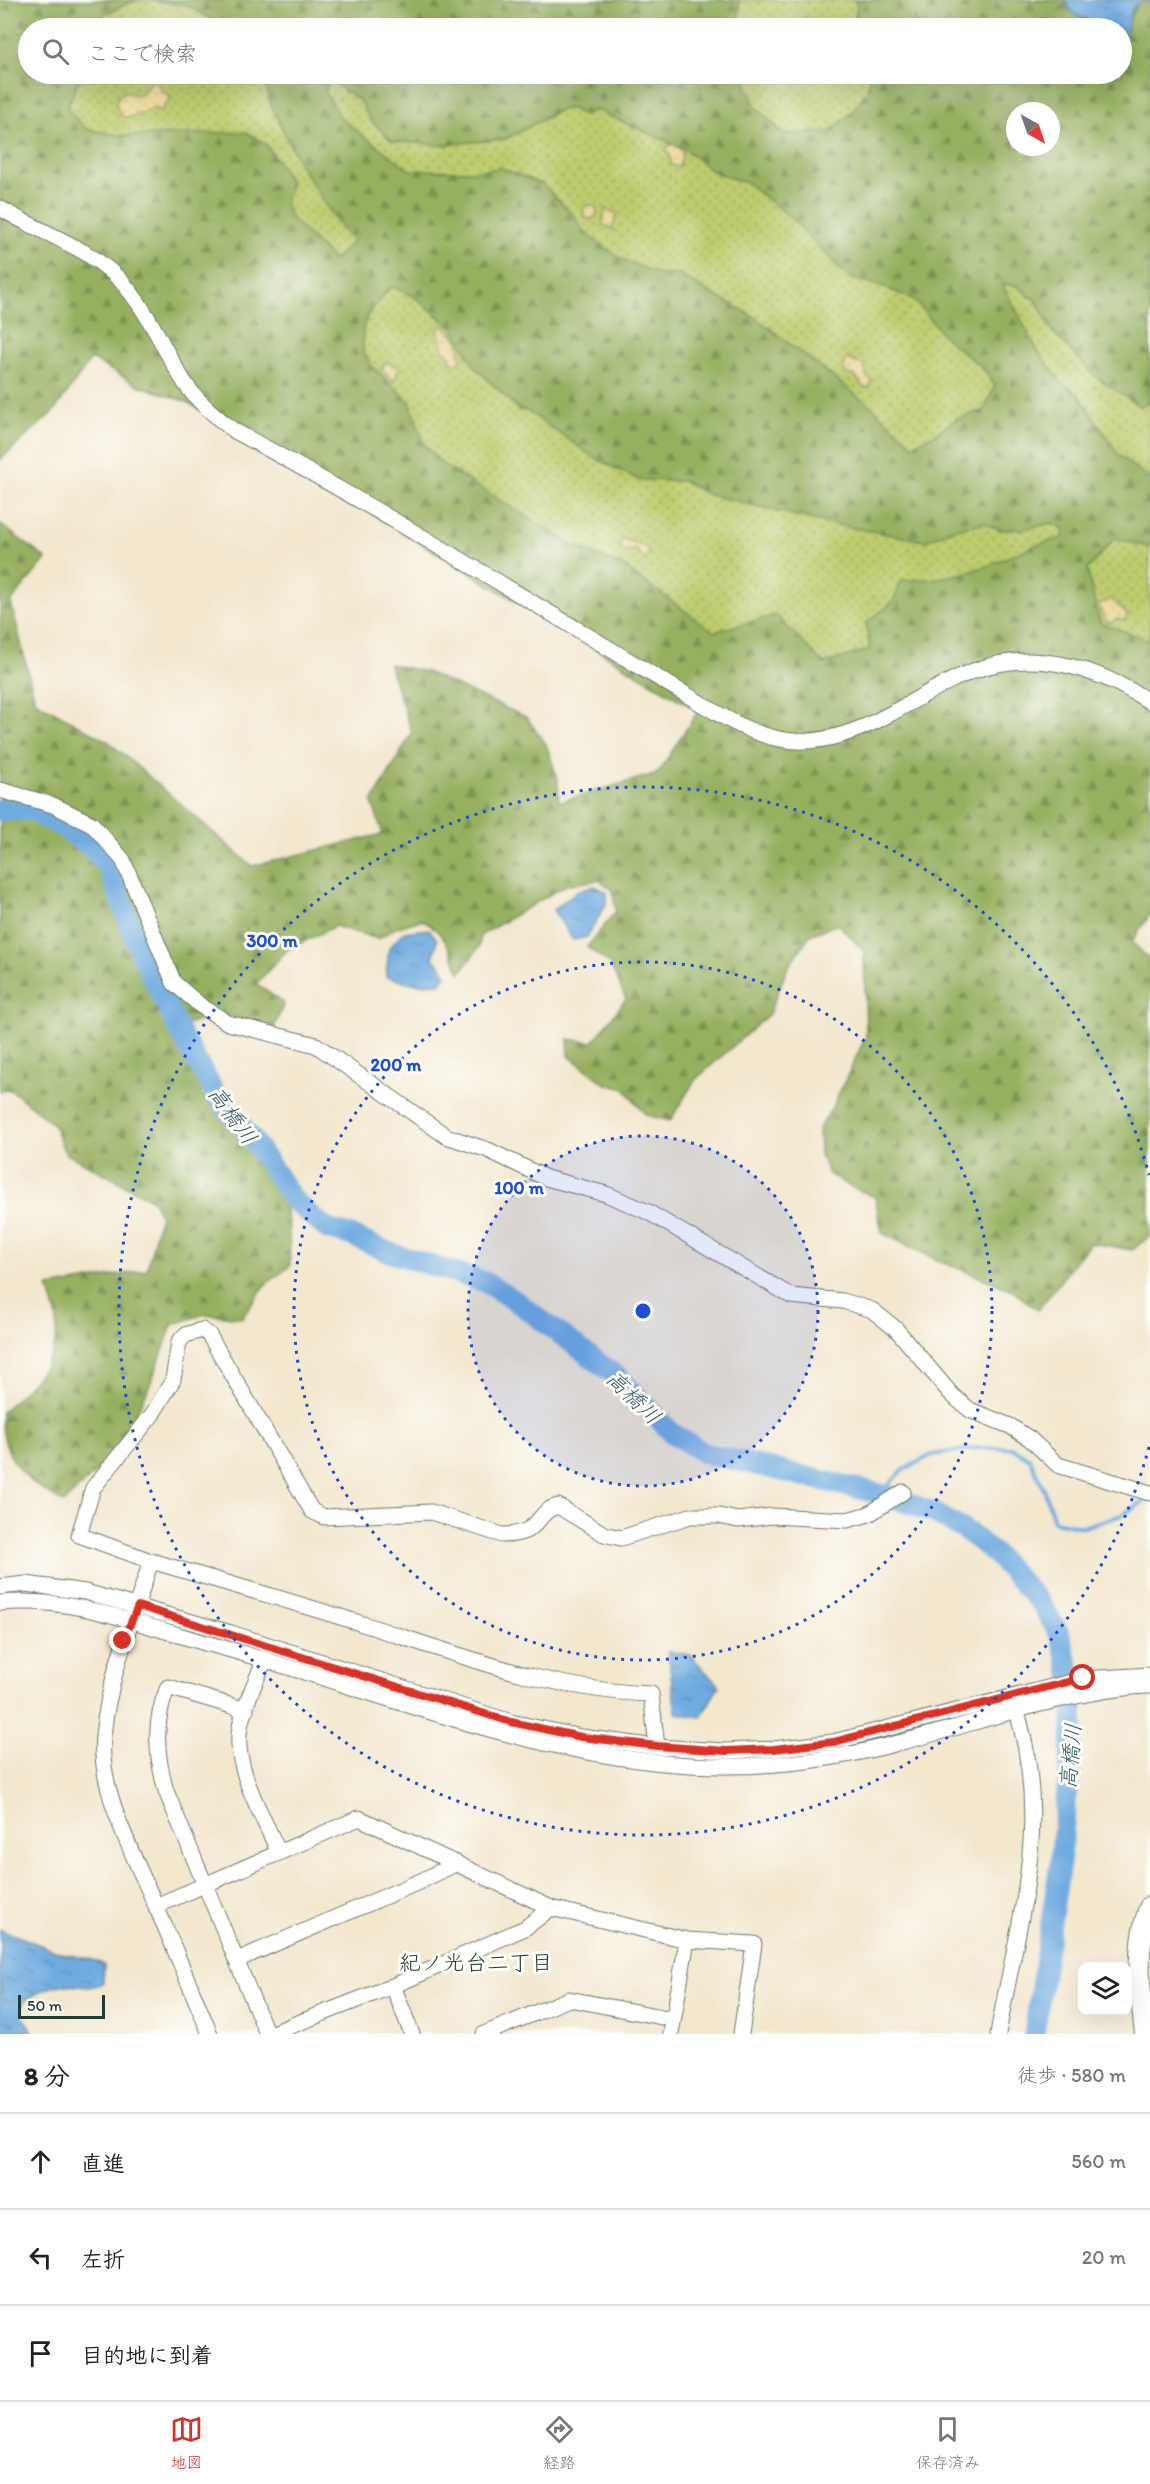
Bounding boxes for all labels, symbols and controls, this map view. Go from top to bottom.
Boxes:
search box [18,18,1132,84]
icon: search [39,35,72,68]
text: ここで検索 [87,40,197,67]
north arrow [1006,102,1060,156]
text: 300 m [246,930,298,952]
text: 200 m [371,1054,422,1076]
water label: 高橋川 [202,1081,263,1150]
text: 100 m [494,1177,545,1199]
centre of rings [633,1301,653,1321]
water label: 高橋川 [601,1365,667,1430]
route end [109,1627,135,1653]
route start [1069,1664,1095,1690]
water label: 高橋川 [1054,1722,1087,1790]
district label: 紀ノ光台二丁目 [399,1949,553,1976]
map controls [1078,1962,1132,2016]
button: layers [1078,1962,1132,2016]
scale bar [18,1992,105,2020]
text: 50 m [27,1996,62,2015]
text: 8 分 [24,2060,70,2092]
text: 徒歩 · 580 m [1017,2063,1126,2087]
icon: ahead [24,2145,57,2178]
text: 560 m [1071,2149,1126,2173]
text: 直進 [81,2150,125,2177]
icon: left [24,2241,57,2274]
text: 20 m [1082,2245,1126,2269]
text: 左折 [81,2246,125,2273]
icon: arrive [24,2337,57,2370]
text: 目的地に到着 [81,2342,213,2369]
tab: 地図 [170,2413,203,2473]
tab: 経路 [543,2413,576,2473]
tab: 保存済み [916,2413,980,2473]

